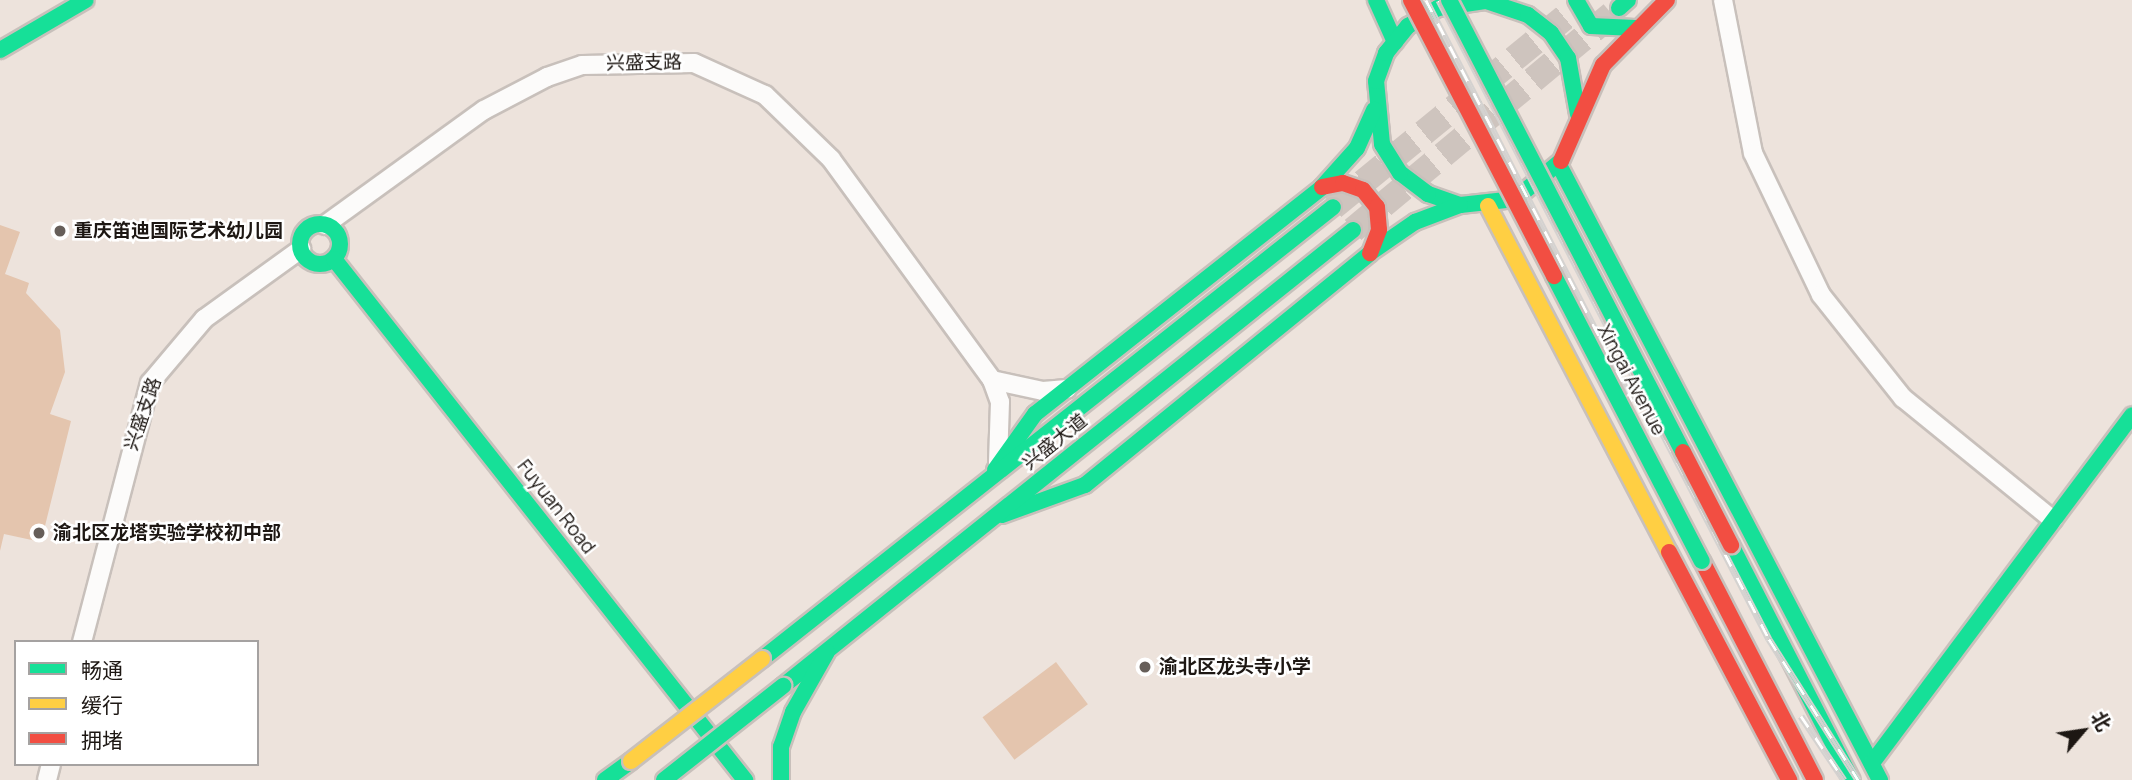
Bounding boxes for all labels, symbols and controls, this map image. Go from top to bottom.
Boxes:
street label: 兴盛支路 [606,51,682,75]
place label: 重庆笛迪国际艺术幼儿园 [74,220,283,242]
marker: 重庆笛迪国际艺术幼儿园 [52,223,68,239]
street label: Xingai Avenue [1592,321,1670,439]
street label: 兴盛支路 [120,374,166,454]
street label: 兴盛大道 [1018,409,1092,475]
street label: Fuyuan Road [512,456,600,558]
place label: 渝北区龙塔实验学校初中部 [53,522,281,544]
marker: 渝北区龙塔实验学校初中部 [31,525,47,541]
legend [14,640,259,766]
text: 畅通 [81,656,123,684]
place label: 渝北区龙头寺小学 [1159,656,1311,678]
marker: 渝北区龙头寺小学 [1137,659,1153,675]
text: 缓行 [81,691,123,719]
north arrow [2048,696,2118,766]
text: 北 [2085,706,2117,735]
text: 拥堵 [81,726,123,754]

